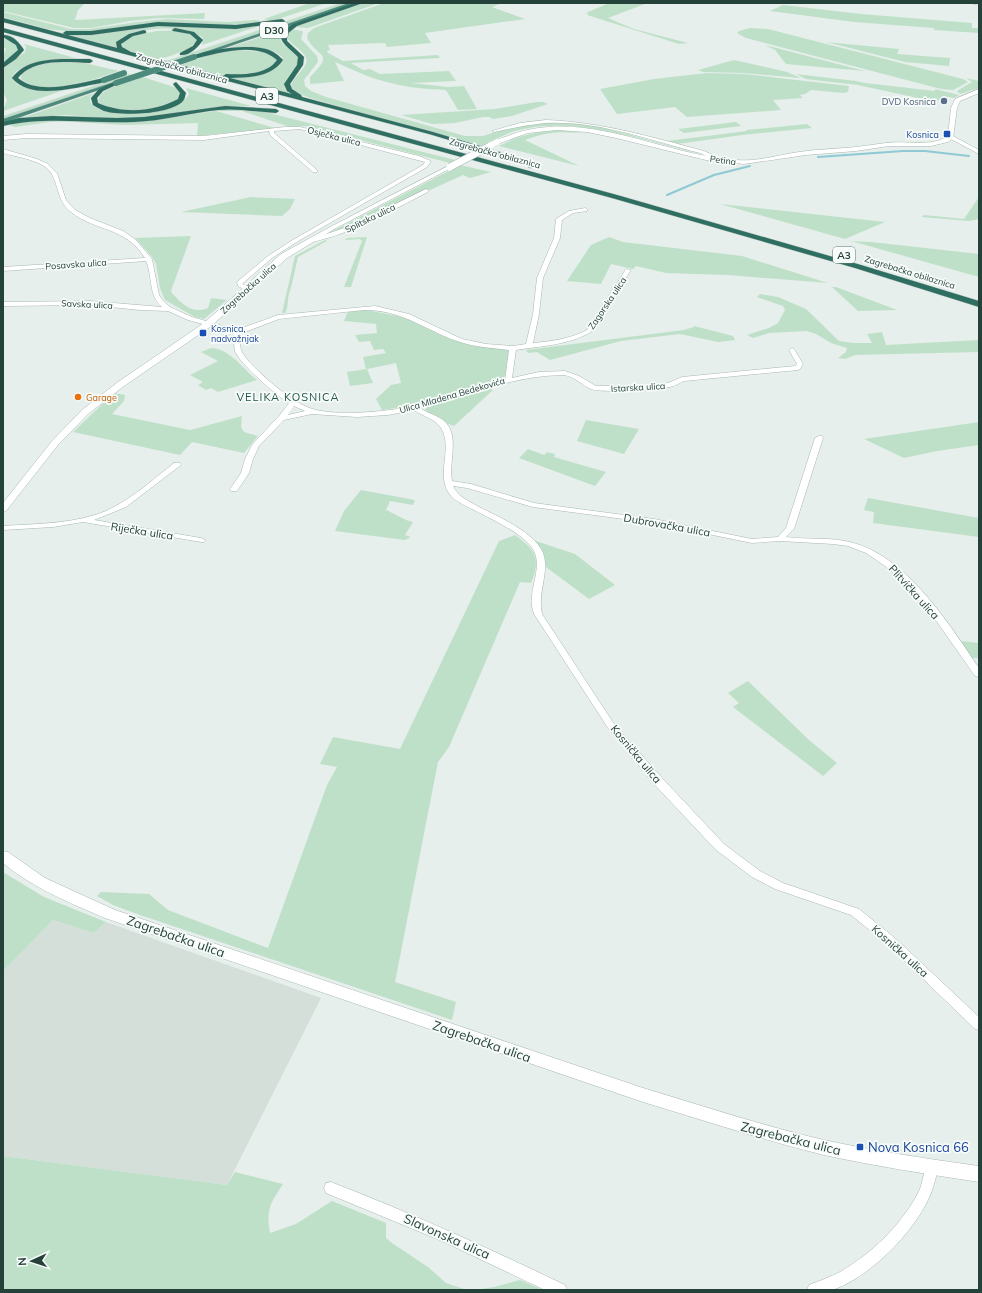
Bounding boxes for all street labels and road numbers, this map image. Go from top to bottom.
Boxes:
road number: D30 [260,22,288,38]
street label: Zagrebačka obilaznica [135,51,229,85]
road number: A3 [256,88,278,104]
street label: Osječka ulica [306,124,362,148]
street label: Zagrebačka obilaznica [448,136,542,170]
street label: Petina [709,153,737,167]
street label: Splitska ulica [343,201,397,235]
road number: A3 [833,247,855,263]
street label: Zagrebačka obilaznica [863,253,957,291]
street label: Posavska ulica [45,256,107,272]
street label: Zagrebačka ulica [218,260,278,316]
street label: Zagorska ulica [586,275,628,331]
street label: Savska ulica [61,297,113,311]
street label: Ulica Mladena Bedekovića [398,375,506,415]
street label: Istarska ulica [610,380,666,394]
street label: Dubrovačka ulica [623,510,711,540]
street label: Riječka ulica [110,519,174,543]
street label: Plitvička ulica [886,562,942,622]
street label: Kosnička ulica [608,722,664,786]
street label: Zagrebačka ulica [125,912,227,960]
street label: Kosnička ulica [869,922,931,980]
street label: Zagrebačka ulica [431,1017,533,1065]
street label: Zagrebačka ulica [739,1118,843,1158]
street label: Slavonska ulica [401,1210,493,1262]

